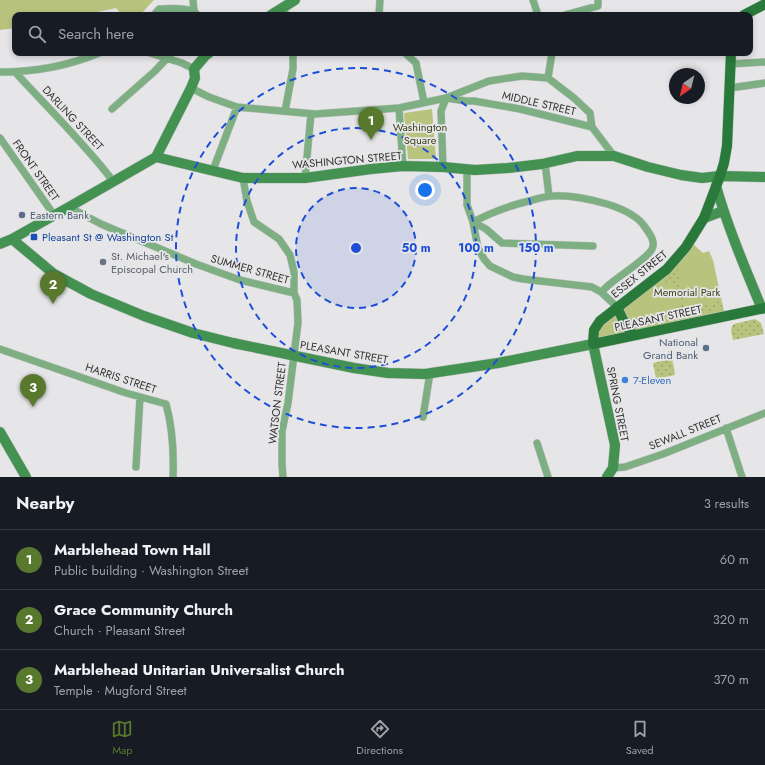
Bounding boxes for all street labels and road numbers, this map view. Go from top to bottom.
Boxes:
street label: DARLING STREET [39,82,107,154]
street label: MIDDLE STREET [500,87,578,119]
street label: FRONT STREET [9,136,63,204]
street label: WASHINGTON STREET [292,147,402,173]
street label: ESSEX STREET [608,246,670,302]
street label: SUMMER STREET [209,250,291,288]
street label: PLEASANT STREET [613,301,703,335]
street label: PLEASANT STREET [299,336,389,368]
street label: HARRIS STREET [83,359,159,397]
street label: WATSON STREET [264,361,290,445]
street label: SPRING STREET [603,365,633,443]
street label: SEWALL STREET [646,410,724,454]

